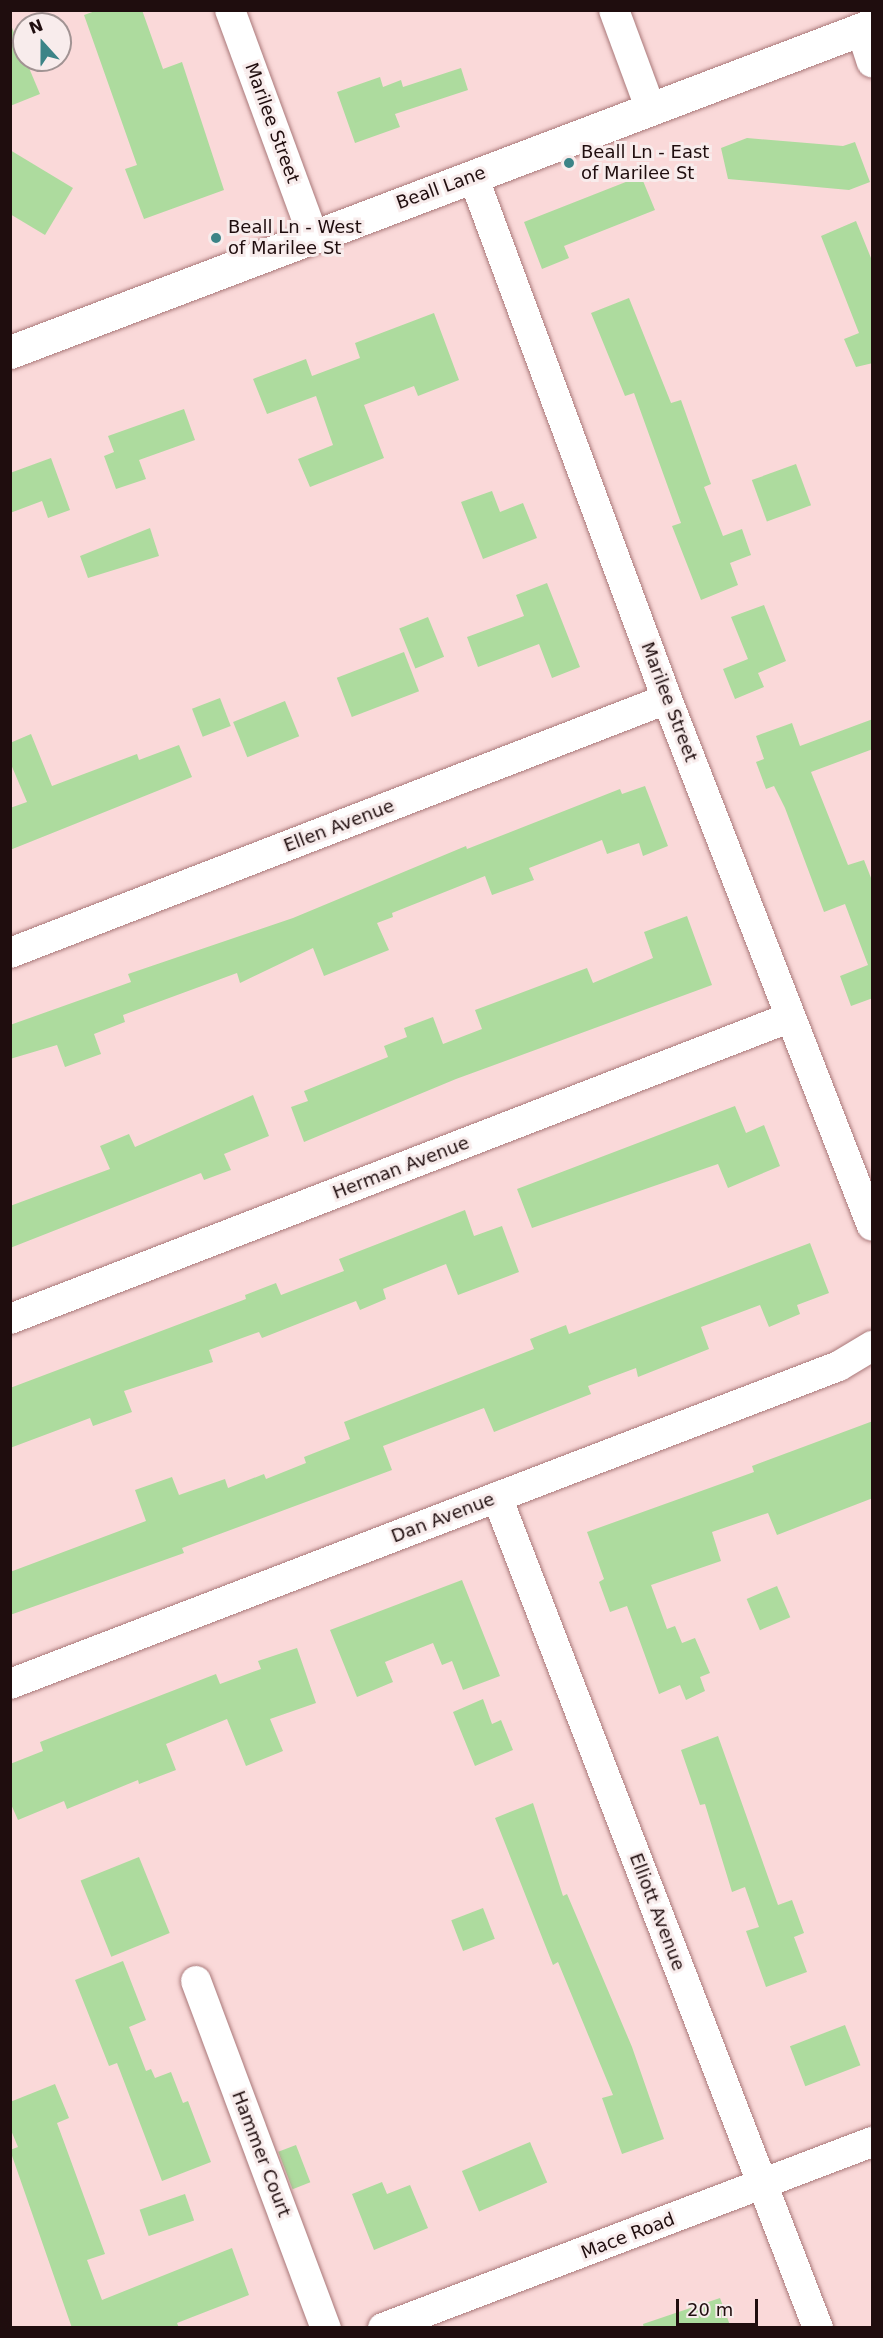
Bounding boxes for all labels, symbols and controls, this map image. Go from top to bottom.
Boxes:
north arrow [12,12,72,72]
text: N [26,15,46,38]
street label: Marilee Street [240,60,304,186]
place label: Beall Ln - East of Marilee St [581,142,709,184]
marker: Beall Ln - East of Marilee St [562,156,576,170]
street label: Beall Lane [393,162,489,214]
place label: Beall Ln - West of Marilee St [228,217,362,260]
marker: Beall Ln - West of Marilee St [209,231,223,245]
street label: Marilee Street [636,639,702,765]
street label: Ellen Avenue [281,795,397,857]
street label: Herman Avenue [330,1132,472,1204]
street label: Dan Avenue [388,1488,498,1548]
street label: Elliott Avenue [625,1850,689,1974]
street label: Hammer Court [227,2088,295,2220]
street label: Mace Road [578,2208,678,2264]
scale bar [679,2287,762,2325]
text: 20 m [687,2299,733,2320]

